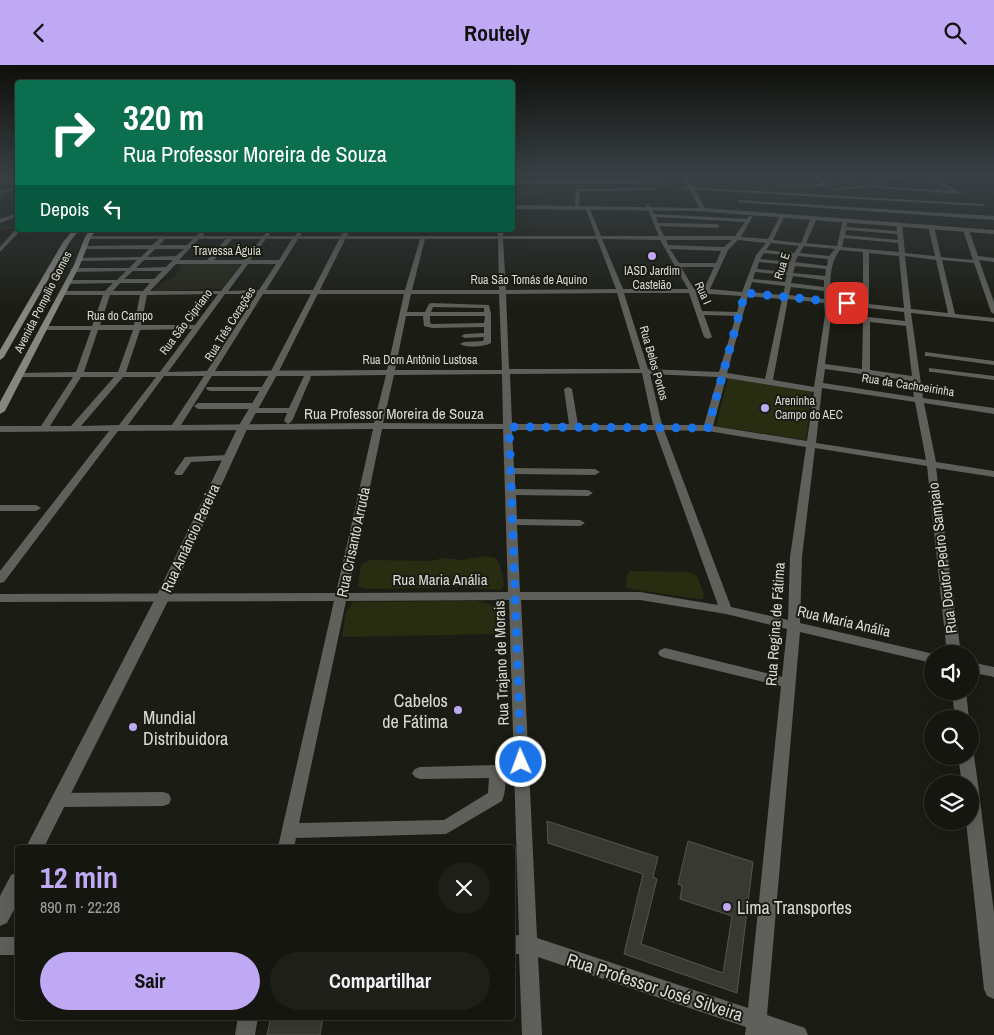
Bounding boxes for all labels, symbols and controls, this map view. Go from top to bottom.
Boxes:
text: Routely [464,18,530,48]
icon: back [25,19,53,47]
icon: search [941,19,969,47]
text: 320 m [123,94,204,141]
icon: right [40,100,105,165]
text: Rua Professor Moreira de Souza [123,139,387,169]
icon: left [99,195,127,223]
text: Depois [40,196,89,222]
street label: Travessa Águia [193,243,262,259]
street label: Avenida Pompílio Gomes [10,248,76,356]
marker: IASD Jardim Castelão [646,250,658,262]
street label: Rua E [770,251,794,281]
place label: IASD Jardim Castelão [624,263,680,293]
street label: Rua São Tomás de Aquino [471,272,587,288]
street label: Rua I [691,279,715,307]
pin [826,282,868,324]
street label: Rua Três Corações [201,284,259,364]
street label: Rua São Cipriano [156,286,216,358]
icon: arrive [833,289,861,317]
street label: Rua do Campo [87,308,153,324]
street label: Rua Belos Portos [636,324,672,402]
street label: Rua Dom Antônio Lustosa [363,352,478,368]
street label: Rua da Cachoeirinha [861,370,956,400]
place label: Areninha Campo do AEC [774,393,843,423]
marker: Areninha Campo do AEC [759,402,771,414]
street label: Rua Professor Moreira de Souza [304,403,484,424]
street label: Rua Amâncio Pereira [156,480,224,596]
street label: Rua Doutor Pedro Sampaio [922,481,962,635]
street label: Rua Crisanto Arruda [331,485,375,599]
street label: Rua Regina de Fátima [760,561,790,687]
street label: Rua Maria Anália [392,569,488,590]
street label: Rua Trajano de Morais [488,600,514,726]
street label: Rua Maria Anália [795,600,893,642]
map controls [924,645,979,830]
button: sound [924,645,979,700]
place label: Cabelos de Fátima [382,688,448,734]
marker: Cabelos de Fátima [452,704,464,716]
place label: Mundial Distribuidora [143,705,228,751]
button: search [924,710,979,765]
marker: Mundial Distribuidora [127,721,139,733]
position arrow [494,735,546,787]
button: layers [924,775,979,830]
text: 12 min [40,857,118,897]
button: close [438,862,490,914]
place label: Lima Transportes [737,895,852,920]
text: 890 m · 22:28 [40,896,120,918]
marker: Lima Transportes [721,901,733,913]
street label: Rua Professor José Silveira [564,947,746,1027]
button: Sair [40,952,260,1010]
button: Compartilhar [270,952,490,1010]

